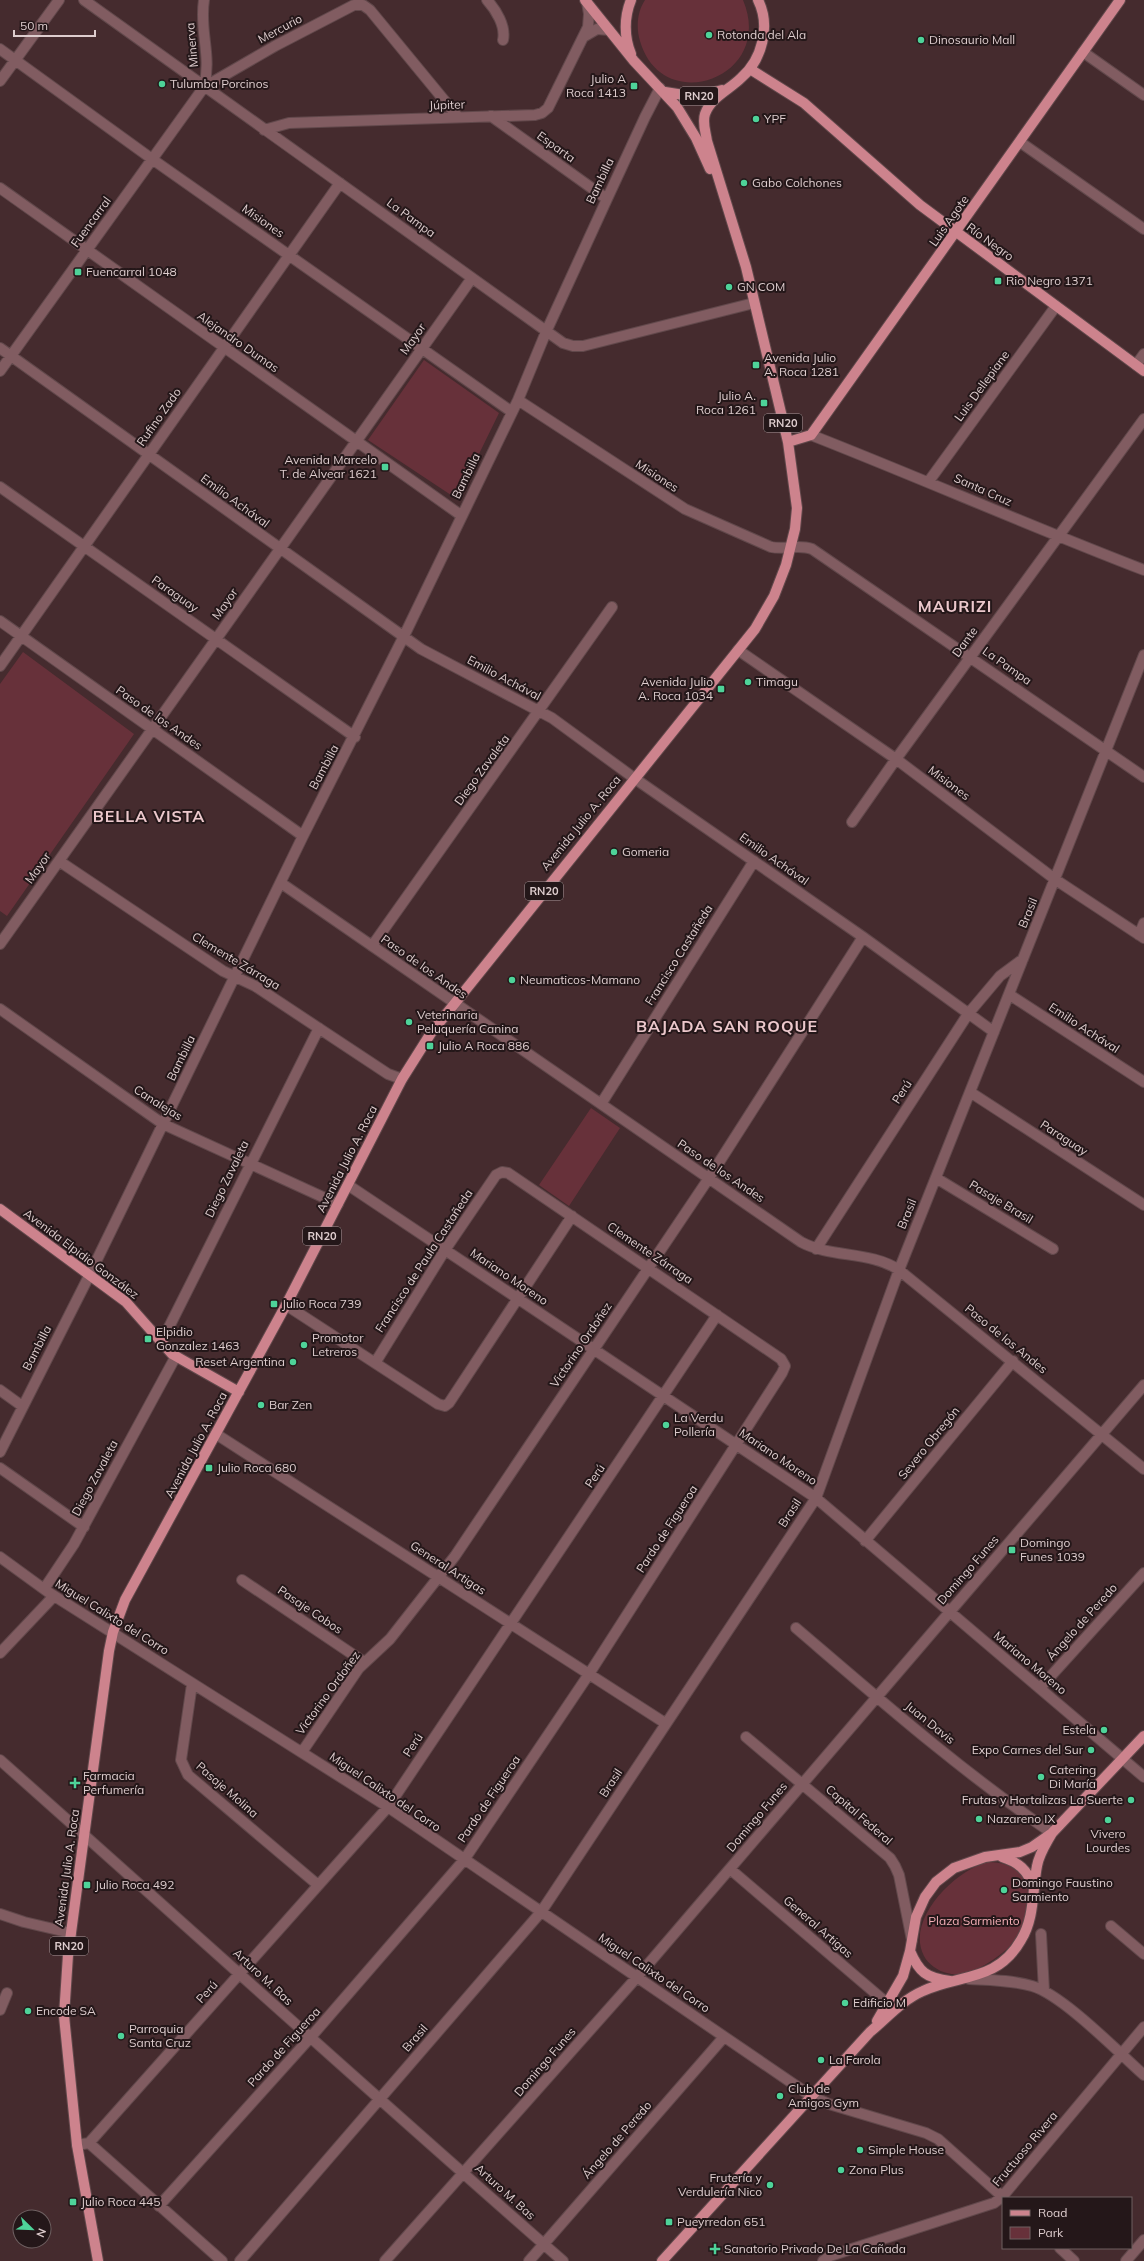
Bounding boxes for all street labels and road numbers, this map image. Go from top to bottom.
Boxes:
street label: Mercurio [255,11,305,46]
street label: Minerva [182,22,201,68]
road number: RN20 [680,87,718,105]
street label: Júpiter [429,96,466,113]
street label: Esparta [534,128,578,165]
street label: Bambilla [582,155,617,206]
street label: Luis Agote [926,192,972,249]
street label: Fuencarral [67,193,114,250]
street label: La Pampa [384,195,439,240]
street label: Misiones [239,201,287,241]
street label: Río Negro [964,219,1017,264]
street label: Alejandro Dumas [195,308,282,375]
street label: Mayor [396,320,429,357]
street label: Luis Dellepiane [951,347,1012,424]
street label: Rufino Zado [133,385,184,449]
road number: RN20 [764,414,802,432]
street label: Bambilla [448,451,483,501]
street label: Misiones [633,456,682,495]
street label: Santa Cruz [952,470,1015,509]
street label: Emilio Achával [198,471,273,531]
street label: Paraguay [149,572,202,616]
street label: Mayor [208,585,241,622]
street label: Dante [949,624,981,660]
street label: La Pampa [980,643,1035,688]
street label: Emilio Achával [465,652,544,703]
street label: Paso de los Andes [113,682,205,753]
street label: Diego Zavaleta [451,731,512,808]
street label: Bambilla [305,742,342,792]
street label: Misiones [925,762,973,803]
street label: Avenida Julio A. Roca [538,772,624,873]
street label: Emilio Achával [737,829,812,888]
street label: Mayor [21,849,54,886]
road number: RN20 [525,882,563,900]
street label: Brasil [1015,895,1040,930]
street label: Francisco Castañeda [641,902,716,1008]
street label: Clemente Zárraga [189,928,283,993]
street label: Paso de los Andes [378,931,470,1002]
street label: Emilio Achával [1046,999,1122,1056]
street label: Bambilla [163,1033,198,1083]
street label: Perú [888,1077,915,1106]
street label: Canalejas [131,1082,186,1123]
street label: Avenida Julio A. Roca [313,1103,380,1215]
street label: Paraguay [1038,1117,1091,1159]
street label: Paso de los Andes [675,1136,768,1205]
street label: Diego Zavaleta [201,1138,252,1220]
street label: Pasaje Brasil [967,1177,1036,1226]
street label: Francisco de Paula Castañeda [372,1186,476,1335]
street label: Brasil [894,1196,919,1231]
street label: Avenida Elpidio González [21,1205,142,1302]
street label: Clemente Zárraga [605,1218,696,1287]
road number: RN20 [303,1227,341,1245]
street label: Mariano Moreno [467,1245,551,1308]
street label: Victorino Ordoñez [546,1299,615,1390]
street label: Paso de los Andes [962,1301,1051,1377]
street label: Bambilla [19,1323,54,1373]
street label: Avenida Julio A. Roca [161,1389,230,1501]
street label: Severo Obregón [895,1403,963,1482]
street label: Mariano Moreno [736,1425,820,1488]
street label: Diego Zavaleta [68,1437,121,1518]
street label: Perú [581,1461,608,1490]
street label: Pardo de Figueroa [633,1482,701,1575]
street label: Brasil [775,1496,804,1530]
street label: Domingo Funes [934,1532,1002,1607]
street label: General Artigas [408,1538,489,1598]
street label: Miguel Calixto del Corro [53,1575,172,1658]
street label: Ángelo de Peredo [1043,1580,1120,1663]
street label: Pasaje Cobos [275,1582,346,1637]
street label: Mariano Moreno [991,1628,1070,1698]
street label: Victorino Ordoñez [292,1648,363,1737]
street label: Juan Davis [902,1698,958,1747]
street label: Perú [399,1730,426,1759]
street label: Miguel Calixto del Corro [327,1749,444,1835]
street label: Pardo de Figueroa [454,1752,523,1845]
street label: Pasaje Molina [193,1759,261,1821]
street label: Brasil [596,1766,625,1800]
street label: Domingo Funes [723,1779,790,1855]
street label: Capital Federal [823,1781,896,1848]
street label: Avenida Julio A. Roca [51,1808,82,1928]
street label: General Artigas [780,1892,856,1961]
street label: Miguel Calixto del Corro [596,1930,713,2016]
road number: RN20 [50,1937,88,1955]
street label: Arturo M. Bas [230,1945,296,2008]
street label: Perú [193,1977,221,2006]
street label: Pardo de Figueroa [244,2004,323,2089]
street label: Brasil [399,2021,431,2054]
street label: Domingo Funes [511,2024,579,2099]
street label: Ángelo de Peredo [579,2098,655,2182]
street label: Fructuoso Rivera [989,2108,1060,2189]
street label: Arturo M. Bas [472,2161,539,2223]

